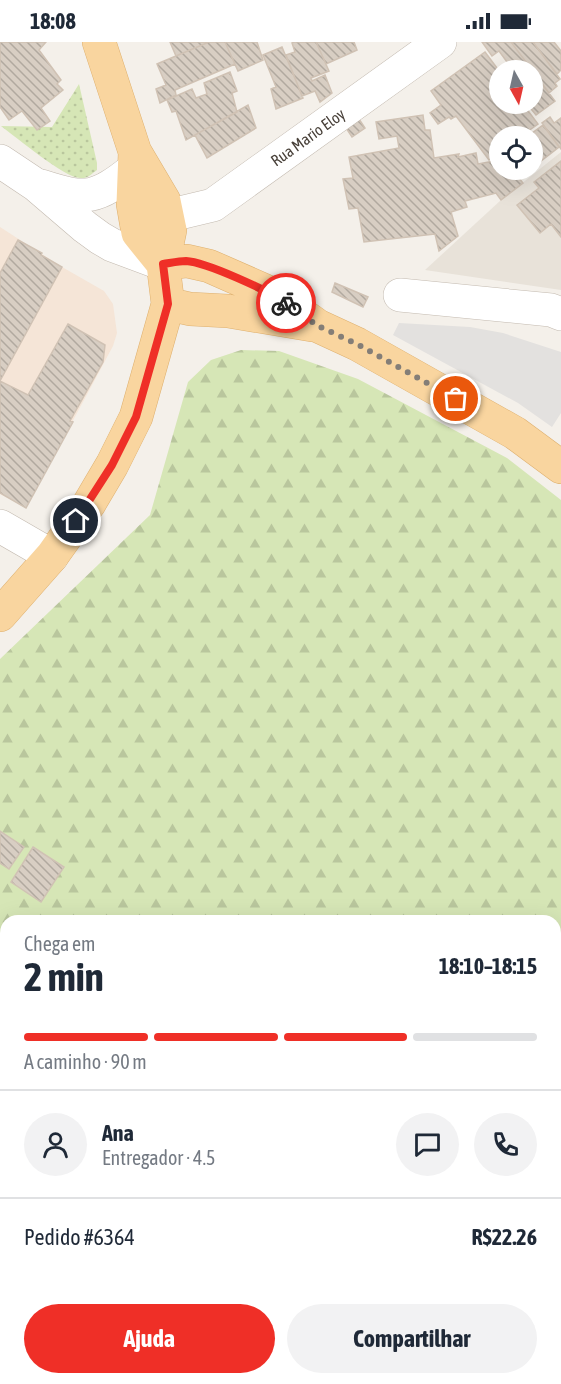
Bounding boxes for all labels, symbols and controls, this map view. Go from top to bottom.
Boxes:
text: 18:08 [30,8,76,34]
north arrow [489,60,543,114]
map controls [489,60,543,180]
street label: Rua Mario Eloy [267,104,349,170]
button: locate [489,126,543,180]
courier [256,273,316,333]
icon: bike [270,287,303,320]
pin [430,373,481,424]
icon: bag [439,382,472,415]
pin [50,495,101,546]
icon: home [59,504,92,537]
text: Chega em [24,932,96,955]
text: 18:10–18:15 [439,953,537,979]
text: 2 min [24,955,104,999]
text: A caminho · 90 m [24,1050,147,1073]
button: person [24,1113,87,1176]
button: chat [396,1113,459,1176]
button: phone [474,1113,537,1176]
text: Ana [102,1120,134,1146]
text: Entregador · 4.5 [102,1146,215,1169]
text: Pedido #6364 [24,1224,135,1250]
text: R$22.26 [471,1224,537,1250]
button: Ajuda [24,1304,275,1373]
button: Compartilhar [287,1304,537,1373]

